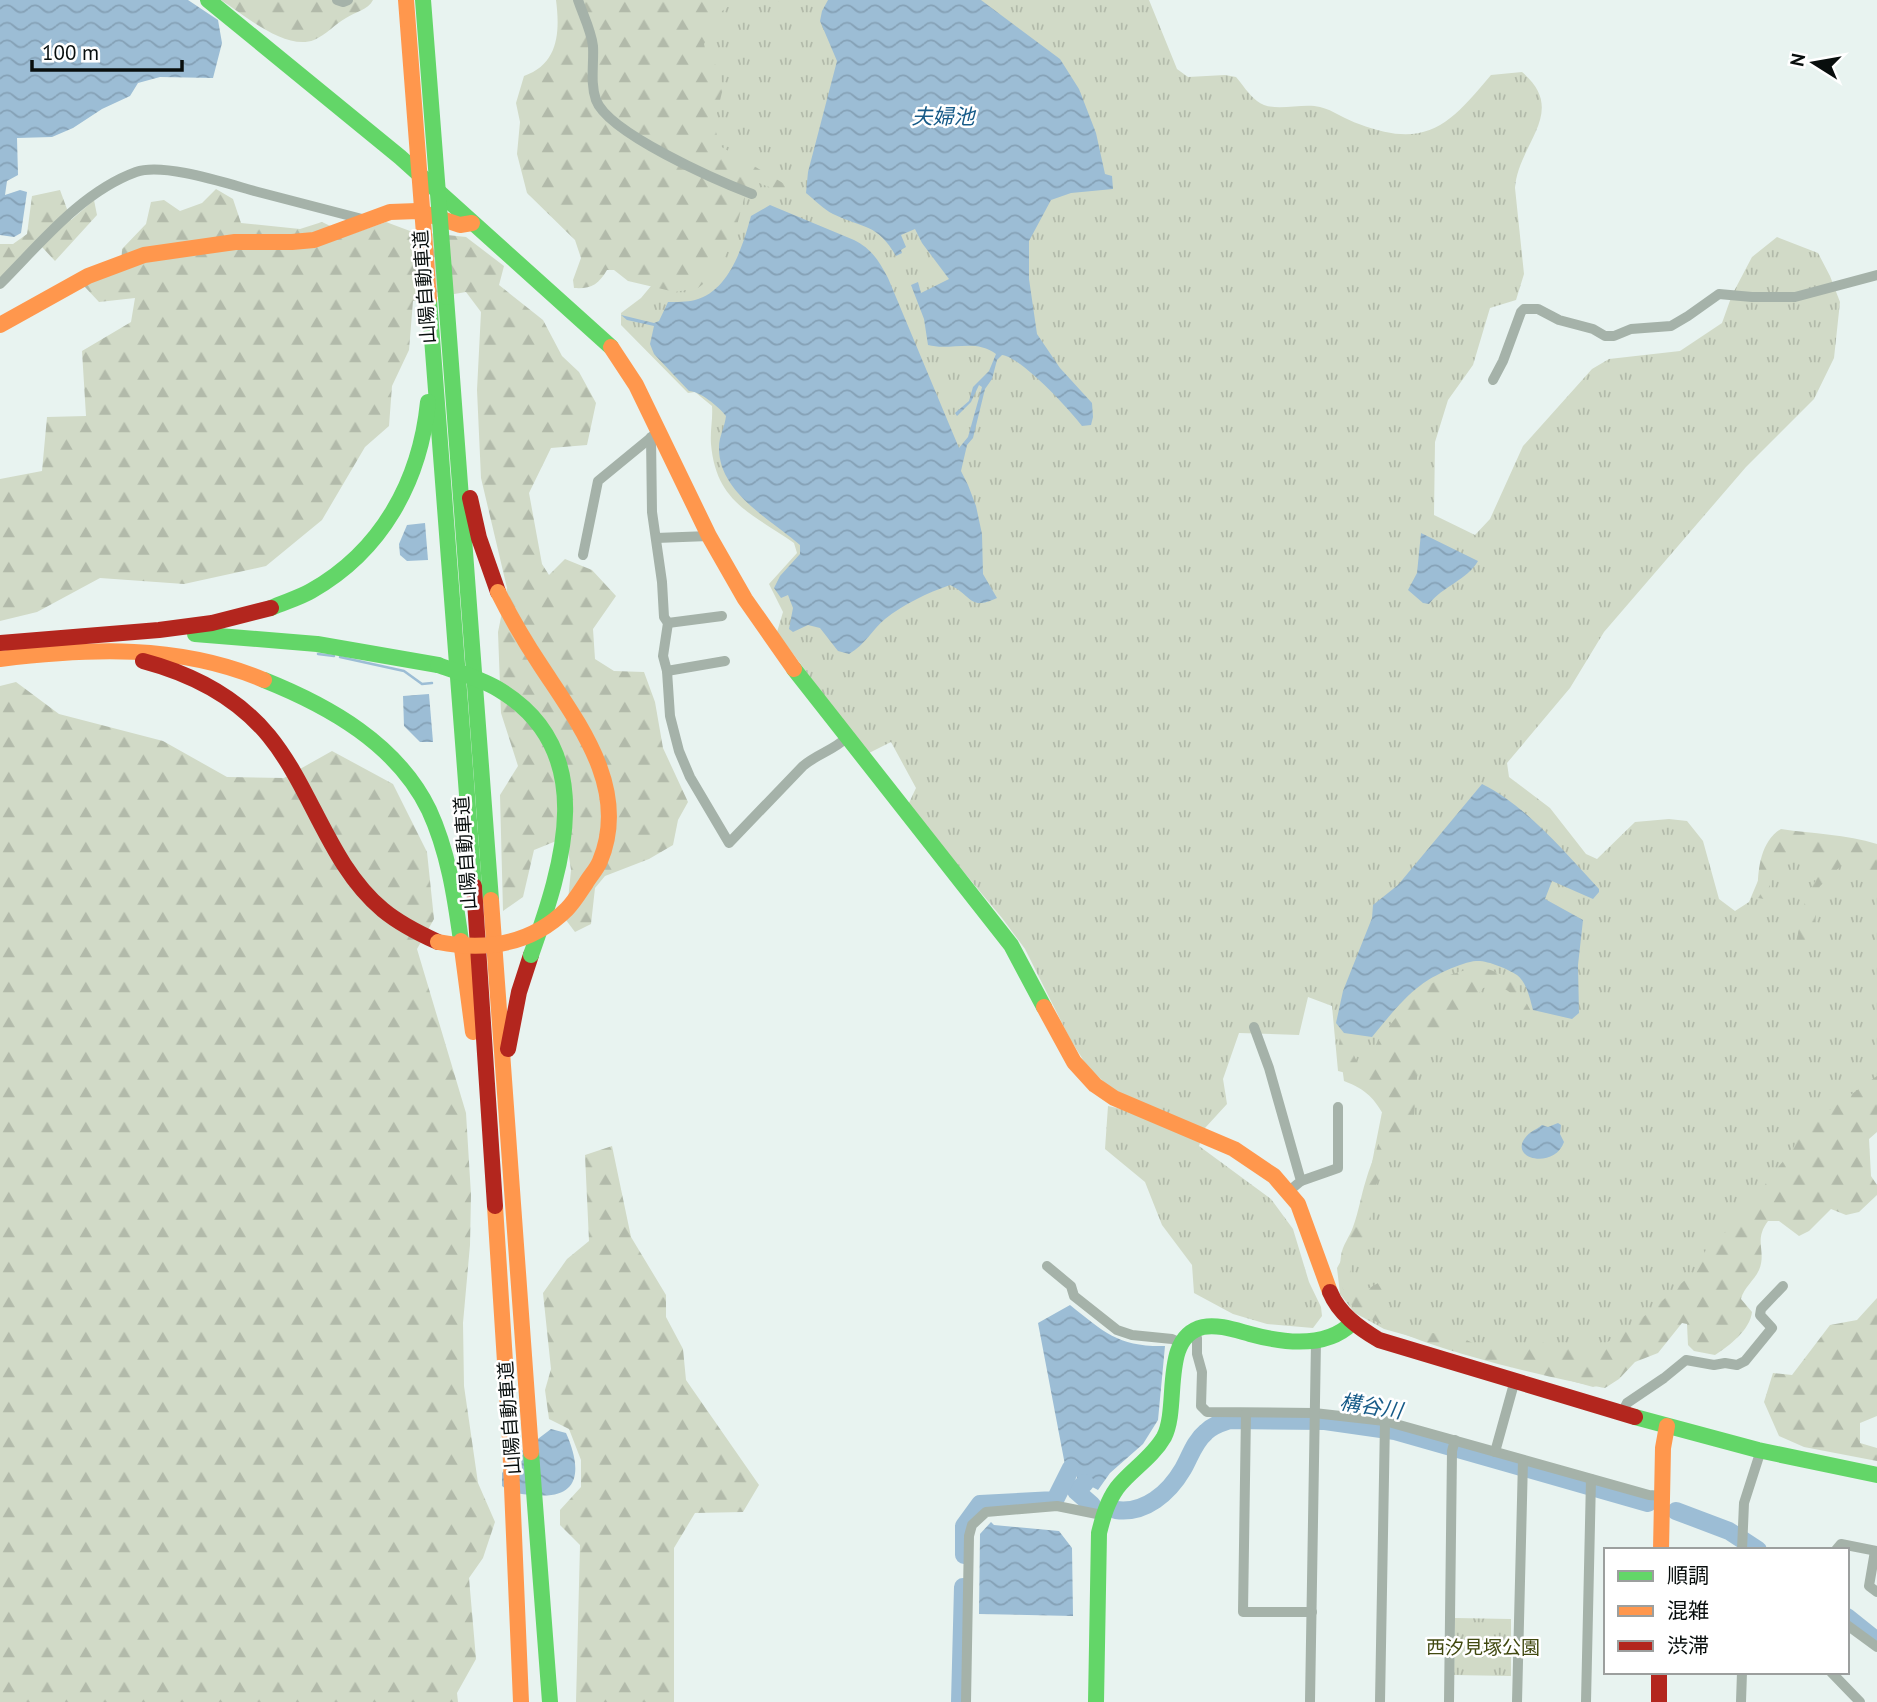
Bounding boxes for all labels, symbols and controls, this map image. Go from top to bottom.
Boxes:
scale bar [32,28,182,72]
north arrow [1779,28,1849,98]
text: 100 m [42,39,99,66]
text: N [1784,51,1810,68]
water label: 夫婦池 [912,103,976,130]
street label: 山陽自動車道 [408,229,440,345]
street label: 山陽自動車道 [449,795,481,911]
street label: 山陽自動車道 [493,1360,525,1476]
water label: 構谷川 [1338,1388,1406,1425]
legend [1604,1548,1849,1674]
text: 順調 [1667,1562,1709,1589]
text: 混雑 [1667,1597,1709,1624]
text: 渋滞 [1667,1632,1709,1659]
park label: 西汐見塚公園 [1426,1635,1540,1659]

